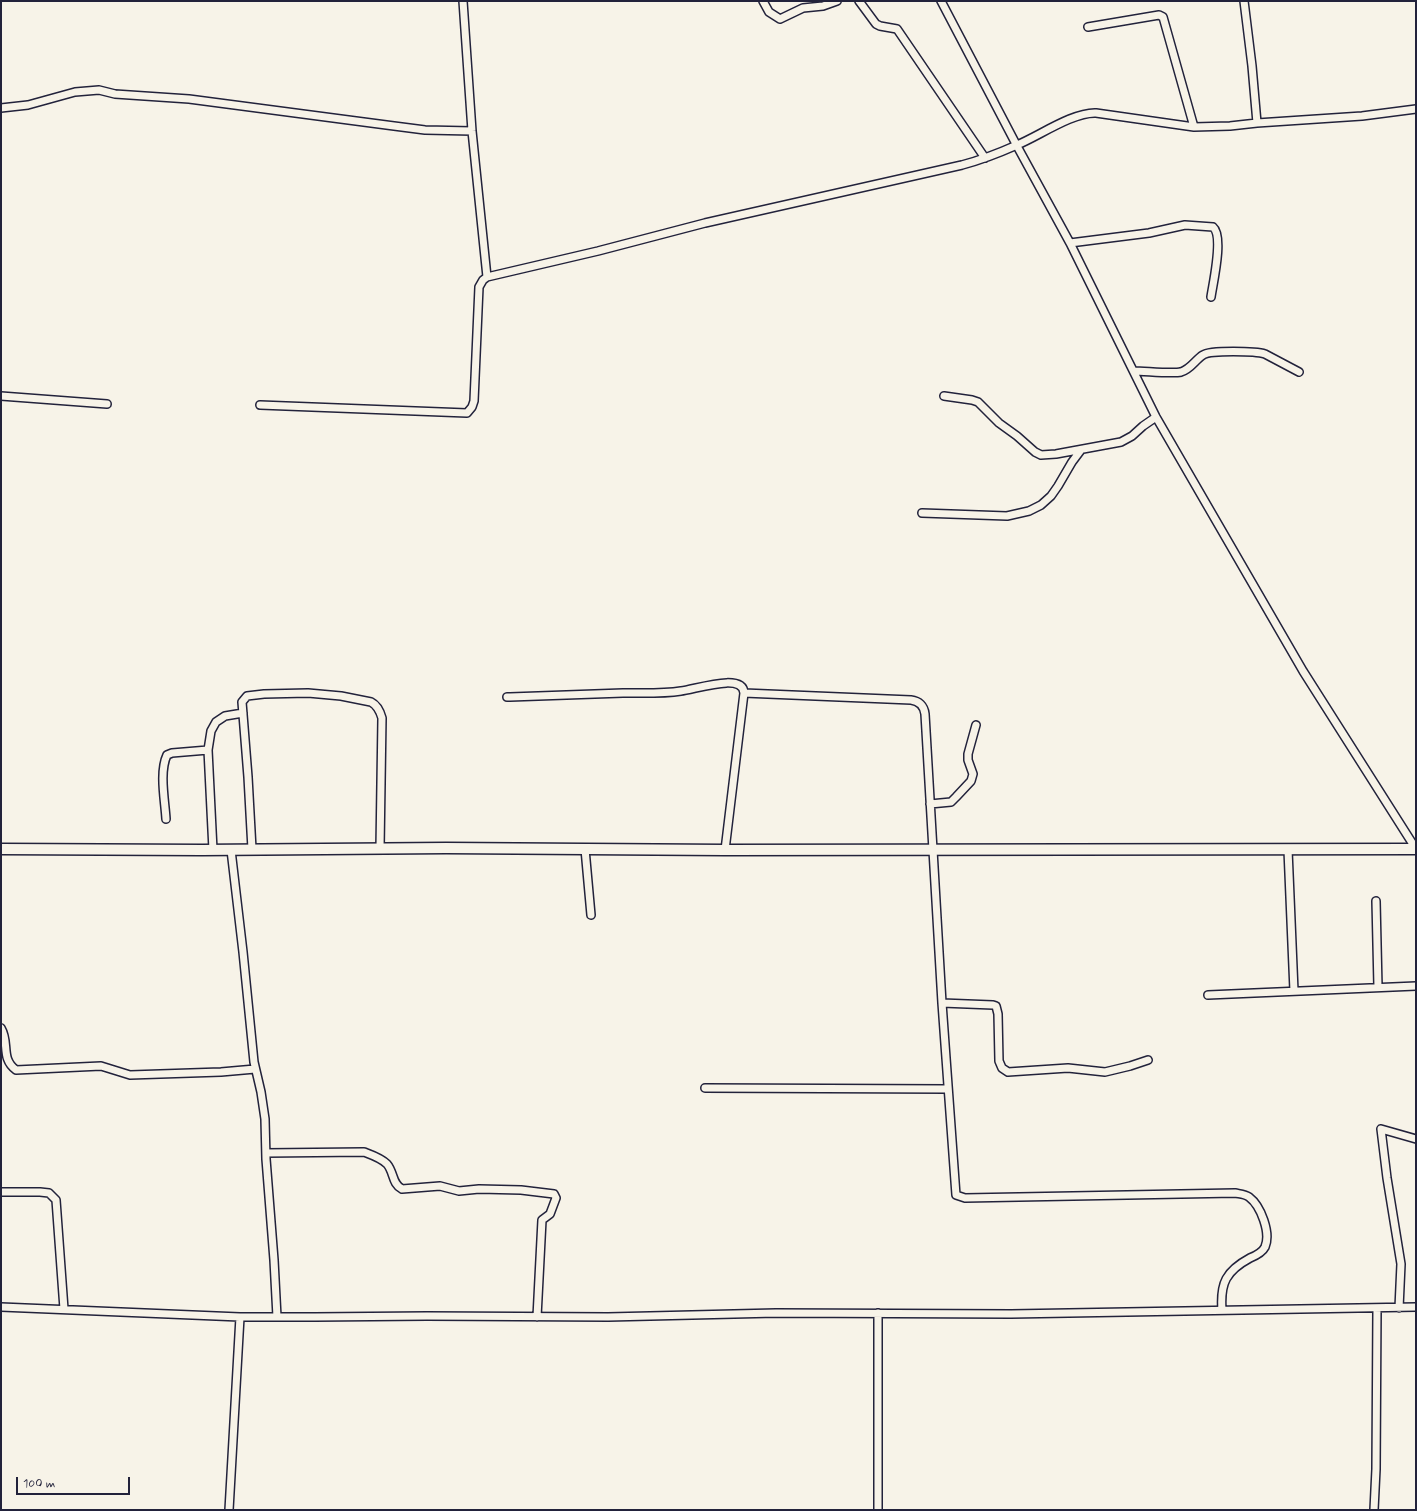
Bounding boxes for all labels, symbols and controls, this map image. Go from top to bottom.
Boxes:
scale bar [18,1469,132,1495]
text: 100 m [23,1476,55,1492]

